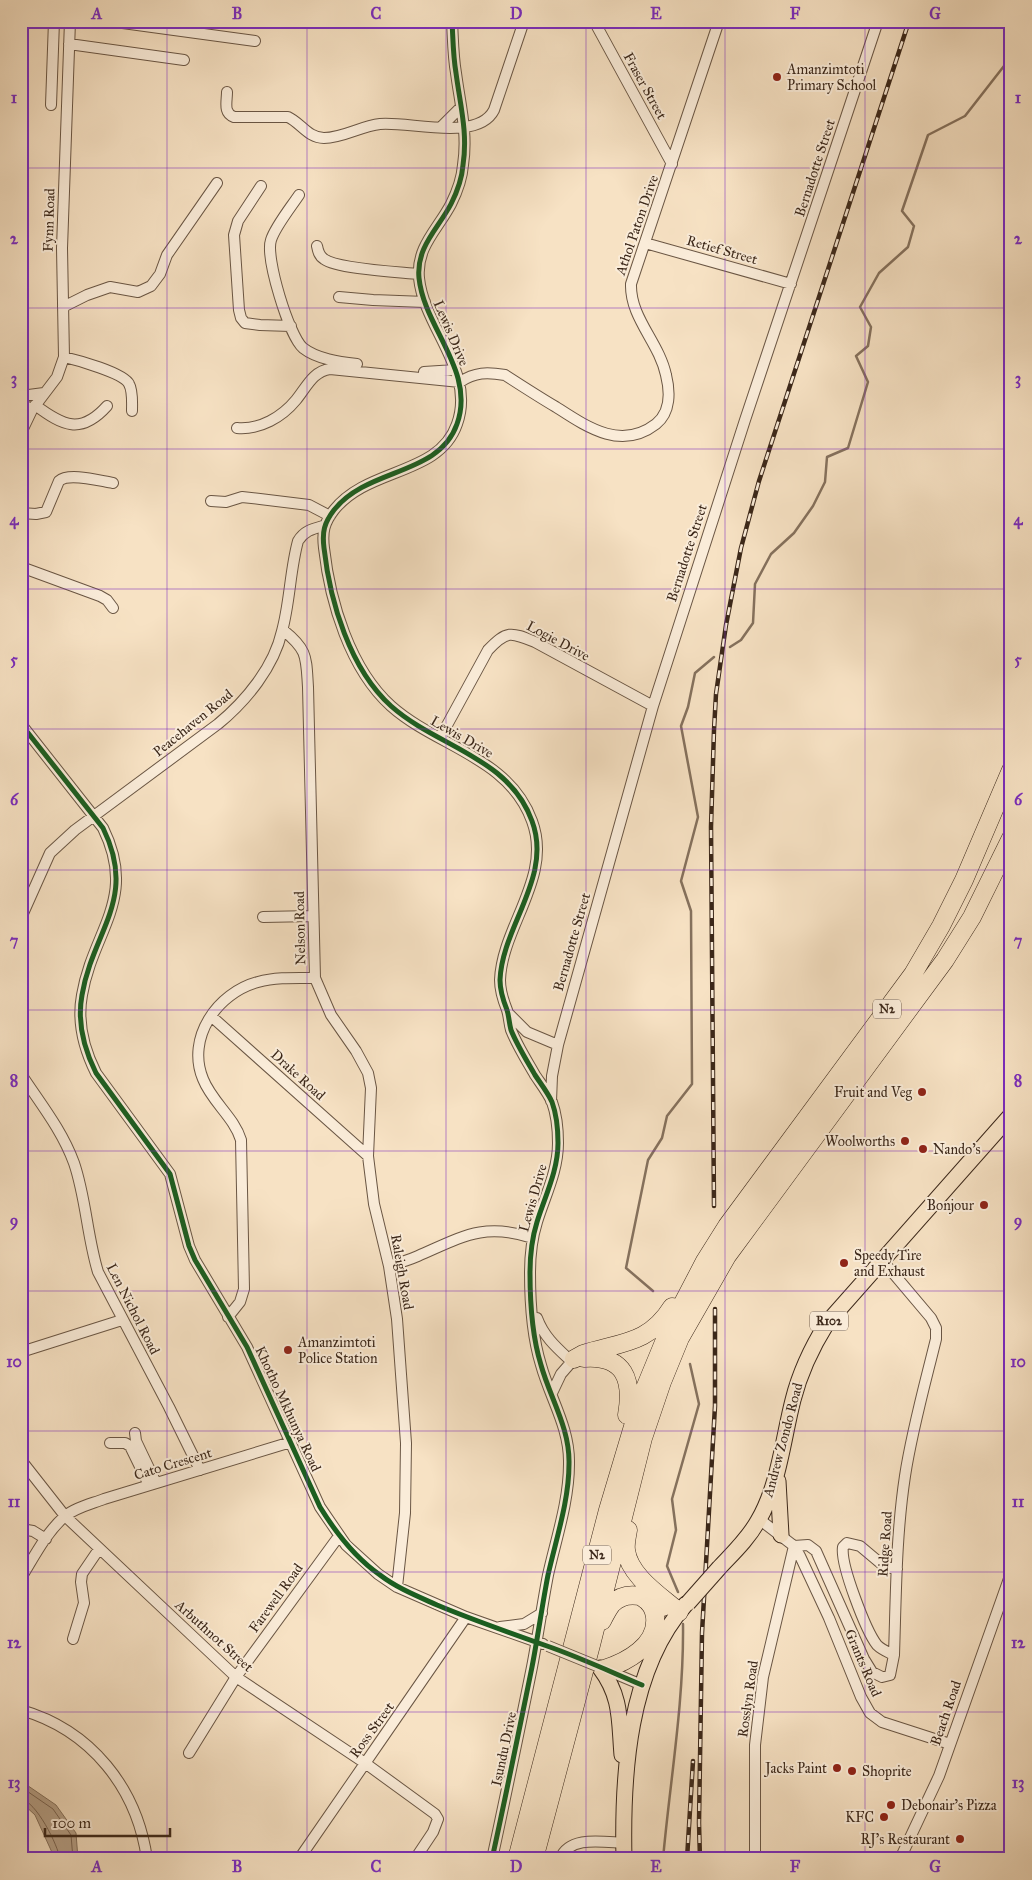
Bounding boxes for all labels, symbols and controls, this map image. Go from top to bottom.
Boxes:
text: A [91,4,103,23]
text: B [232,4,242,23]
text: C [371,4,382,23]
text: D [510,4,523,23]
text: E [650,4,662,23]
text: F [790,4,801,23]
text: G [929,4,941,23]
street label: Fraser Street [620,50,670,123]
place label: Amanzimtoti Primary School [786,61,876,94]
marker: Amanzimtoti Primary School [771,71,783,83]
text: 1 [11,88,18,107]
text: 1 [1015,88,1022,107]
street label: Bernadotte Street [791,117,839,219]
street label: Athol Paton Drive [612,173,662,278]
street label: Fynn Road [39,188,59,252]
text: 2 [10,229,19,248]
text: 2 [1014,229,1023,248]
street label: Retief Street [685,232,759,268]
street label: Lewis Drive [430,298,473,369]
text: 3 [11,369,17,389]
text: 3 [1015,369,1021,389]
street label: Bernadotte Street [663,502,711,604]
text: 4 [10,510,20,530]
text: 4 [1014,510,1024,530]
street label: Logie Drive [524,617,593,665]
text: 5 [10,650,18,669]
text: 5 [1014,650,1022,669]
street label: Peacehaven Road [150,686,236,760]
street label: Lewis Drive [428,712,497,762]
text: 6 [10,790,19,809]
text: 6 [1014,790,1023,809]
street label: Nelson Road [291,891,309,965]
street label: Bernadotte Street [550,891,594,993]
text: 7 [10,931,19,950]
text: 7 [1014,931,1023,950]
road number: N2 [873,1000,901,1019]
street label: Drake Road [267,1046,329,1104]
text: 8 [10,1071,18,1090]
text: 8 [1014,1071,1022,1090]
place label: Fruit and Veg [834,1084,912,1101]
marker: Fruit and Veg [916,1086,928,1098]
place label: Woolworths [825,1133,895,1150]
marker: Woolworths [899,1135,911,1147]
place label: Nando's [933,1141,981,1158]
marker: Nando's [917,1143,929,1155]
street label: Lewis Drive [515,1162,551,1234]
place label: Bonjour [927,1197,975,1214]
marker: Bonjour [978,1199,990,1211]
text: 9 [10,1211,18,1231]
text: 9 [1014,1211,1022,1231]
street label: Raleigh Road [387,1233,417,1311]
place label: Speedy Tire and Exhaust [854,1247,925,1280]
marker: Speedy Tire and Exhaust [838,1257,850,1269]
street label: Len Nichol Road [103,1261,163,1357]
road number: R102 [810,1312,848,1330]
place label: Amanzimtoti Police Station [297,1334,378,1367]
street label: Khotho Mkhunya Road [251,1344,325,1474]
marker: Amanzimtoti Police Station [282,1344,294,1356]
text: 10 [6,1352,22,1371]
text: 10 [1010,1352,1026,1371]
street label: Andrew Zondo Road [759,1381,806,1500]
street label: Cato Crescent [132,1444,214,1484]
text: 11 [8,1492,21,1511]
text: 11 [1012,1492,1025,1511]
street label: Ridge Road [874,1511,896,1577]
road number: N2 [583,1546,611,1564]
street label: Farewell Road [245,1560,307,1636]
street label: Arbuthnot Street [171,1596,257,1676]
street label: Grants Road [841,1627,885,1699]
text: 12 [7,1633,22,1652]
text: 12 [1011,1633,1026,1652]
street label: Rosslyn Road [734,1659,762,1739]
street label: Beach Road [927,1678,965,1748]
street label: Ross Street [346,1699,398,1761]
street label: Isundu Drive [488,1710,520,1788]
place label: Jacks Paint [763,1760,827,1778]
marker: Jacks Paint [831,1762,843,1774]
place label: Shoprite [862,1763,912,1780]
marker: Shoprite [846,1765,858,1777]
text: 13 [8,1773,20,1793]
text: 13 [1012,1773,1024,1793]
place label: Debonair's Pizza [901,1797,997,1814]
marker: Debonair's Pizza [885,1799,897,1811]
scale bar [45,1805,170,1837]
place label: KFC [845,1809,874,1826]
marker: KFC [878,1811,890,1823]
text: 100 m [52,1814,92,1832]
place label: RJ's Restaurant [861,1831,950,1849]
marker: RJ's Restaurant [954,1833,966,1845]
text: A [91,1857,103,1876]
text: B [232,1857,242,1876]
text: C [371,1857,382,1876]
text: D [510,1857,523,1876]
text: E [650,1857,662,1876]
text: F [790,1857,801,1876]
text: G [929,1857,941,1876]

